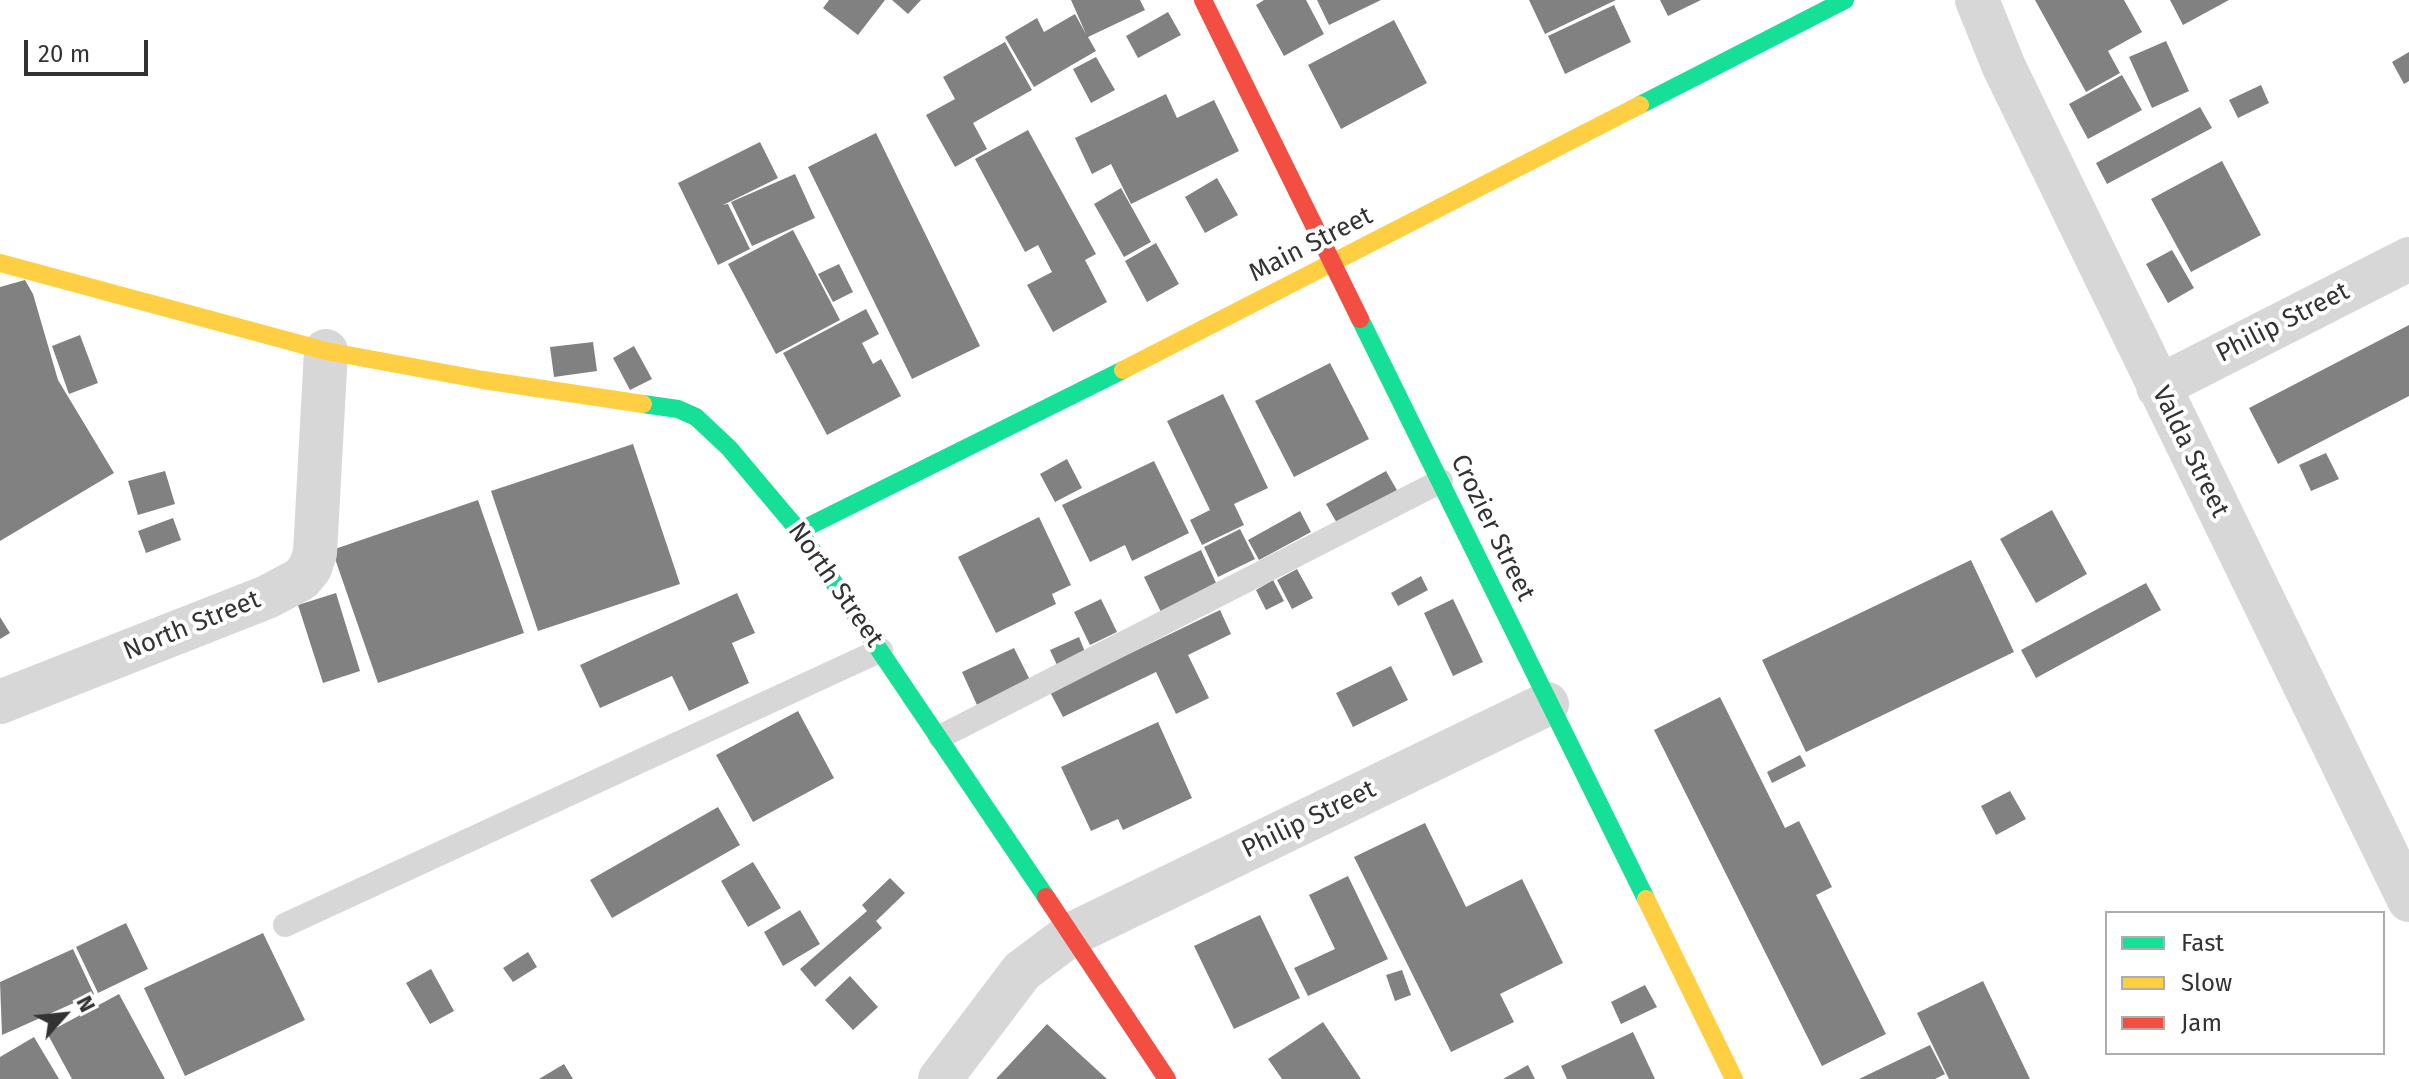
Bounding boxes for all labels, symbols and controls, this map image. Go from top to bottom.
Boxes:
scale bar [28,24,152,74]
text: 20 m [38,40,90,68]
street label: Main Street [1244,201,1378,289]
street label: Philip Street [2211,276,2355,370]
street label: Valda Street [2145,381,2235,523]
street label: Crozier Street [1443,450,1541,606]
street label: North Street [781,517,889,653]
street label: North Street [119,584,265,668]
street label: Philip Street [1237,774,1381,866]
legend [2105,911,2385,1055]
text: Fast [2181,929,2224,957]
text: Slow [2181,969,2232,997]
north arrow [24,975,104,1055]
text: N [70,991,101,1017]
text: Jam [2181,1009,2222,1037]

